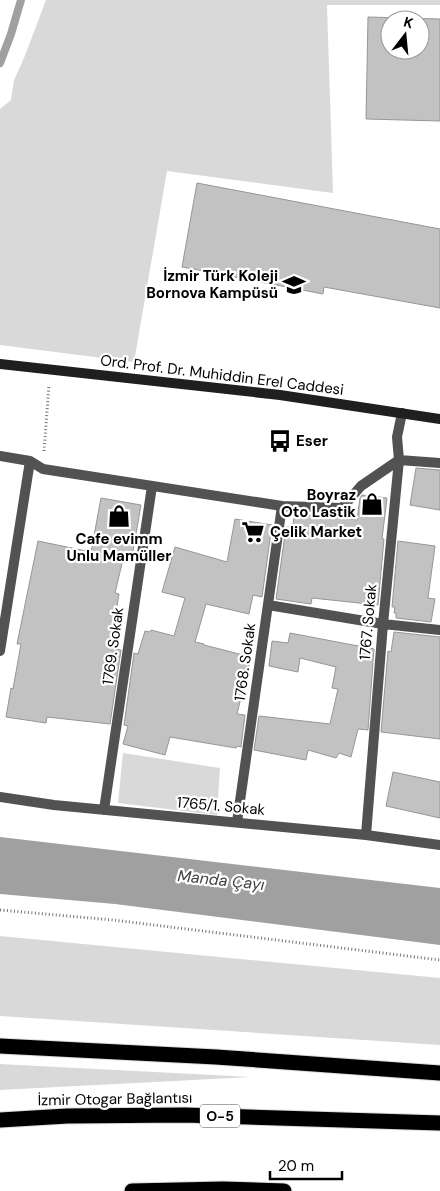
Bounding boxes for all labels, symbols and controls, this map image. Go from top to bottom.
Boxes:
north arrow [380,10,430,60]
text: K [402,13,415,32]
place label: İzmir Türk Koleji Bornova Kampüsü [146,266,278,303]
school or university icon: İzmir Türk Koleji Bornova Kampüsü [281,272,307,298]
street label: Ord. Prof. Dr. Muhiddin Erel Caddesi [99,350,345,400]
bus stop icon: Eser [267,428,293,454]
place label: Eser [296,431,328,451]
place label: Boyraz Oto Lastik [281,485,356,522]
shop icon: Boyraz Oto Lastik [359,491,385,517]
shop icon: Cafe evimm Unlu Mamüller [106,503,132,529]
supermarket icon: Çelik Market [240,519,266,545]
place label: Çelik Market [270,522,362,542]
place label: Cafe evimm Unlu Mamüller [67,529,171,566]
street label: 1767. Sokak [355,583,381,661]
street label: 1769. Sokak [98,605,128,686]
street label: 1768. Sokak [230,621,260,702]
street label: 1765/1. Sokak [176,792,266,820]
water label: Manda Çayı [176,865,266,895]
street label: İzmir Otogar Bağlantısı [38,1088,192,1110]
road number: O-5 [200,1104,240,1128]
scale bar [270,1148,342,1180]
text: 20 m [278,1156,314,1176]

